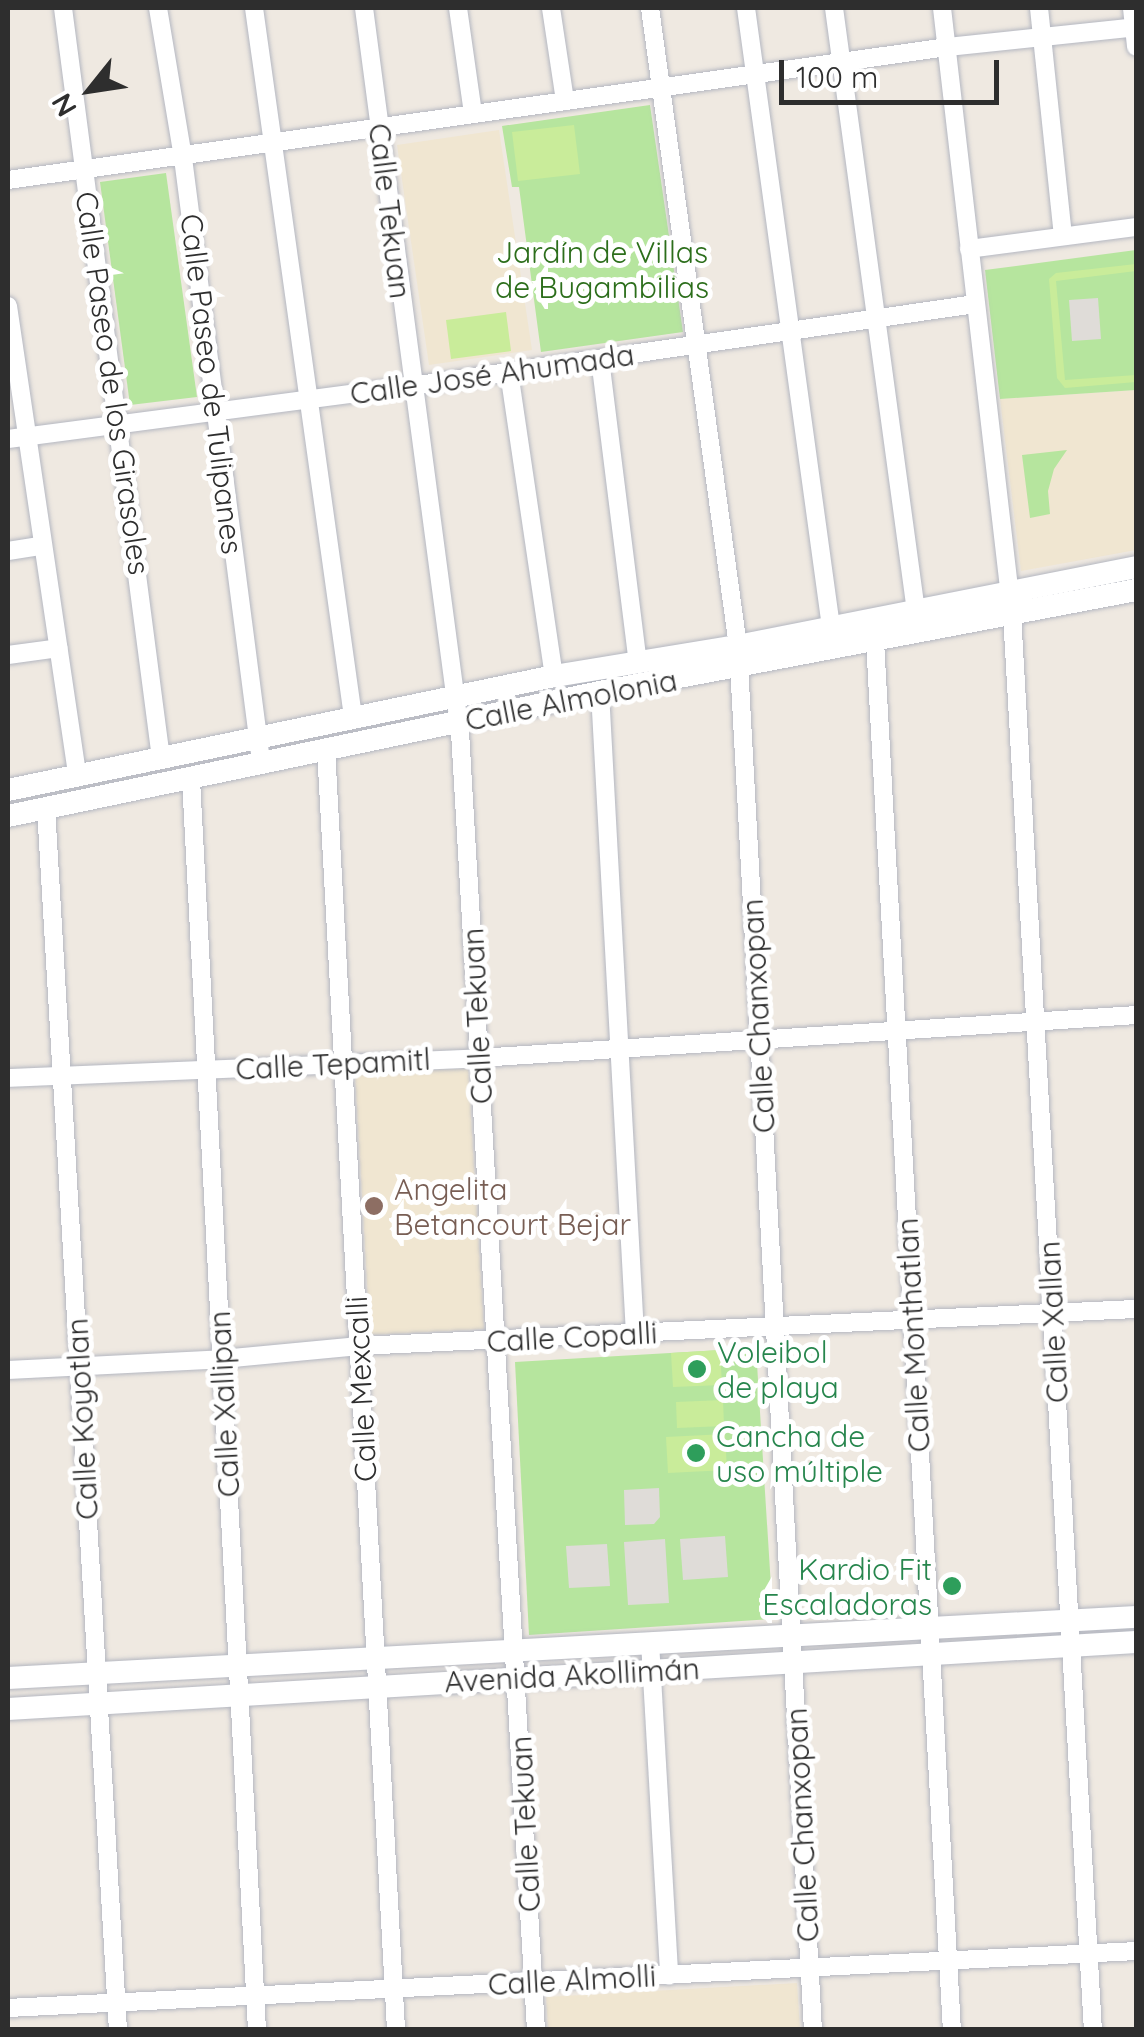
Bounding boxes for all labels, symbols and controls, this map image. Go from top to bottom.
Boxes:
north arrow [40,40,140,140]
scale bar [784,40,1004,102]
text: 100 m [796,58,878,96]
text: N [43,88,84,123]
street label: Calle Tekuan [361,121,419,301]
street label: Calle Paseo de los Girasoles [68,189,158,577]
street label: Calle Paseo de Tulipanes [173,212,251,556]
park label: Jardín de Villas de Bugambilias [495,234,709,304]
street label: Calle José Ahumada [348,336,636,412]
street label: Calle Almolonia [462,662,680,738]
street label: Calle Chanxopan [734,898,782,1134]
street label: Calle Tekuan [454,927,500,1105]
street label: Calle Tepamitl [235,1041,431,1087]
place label: Angelita Betancourt Bejar [394,1171,631,1242]
marker: Angelita Betancourt Bejar [363,1195,385,1217]
street label: Calle Monthatlan [889,1217,937,1453]
street label: Calle Xallan [1031,1240,1075,1404]
street label: Calle Mexcalli [338,1295,384,1483]
street label: Calle Xallipan [201,1310,247,1498]
street label: Calle Copalli [486,1315,658,1359]
street label: Calle Koyotlan [59,1317,105,1521]
place label: Voleibol de playa [717,1334,839,1404]
marker: Voleibol de playa [686,1358,708,1380]
place label: Cancha de uso múltiple [716,1418,883,1488]
marker: Cancha de uso múltiple [685,1442,707,1464]
place label: Kardio Fit Escaladoras [762,1551,932,1622]
marker: Kardio Fit Escaladoras [941,1575,963,1597]
street label: Avenida Akollimán [443,1650,701,1700]
street label: Calle Chanxopan [778,1707,826,1943]
street label: Calle Tekuan [502,1735,548,1913]
street label: Calle Almolli [487,1958,657,2002]

